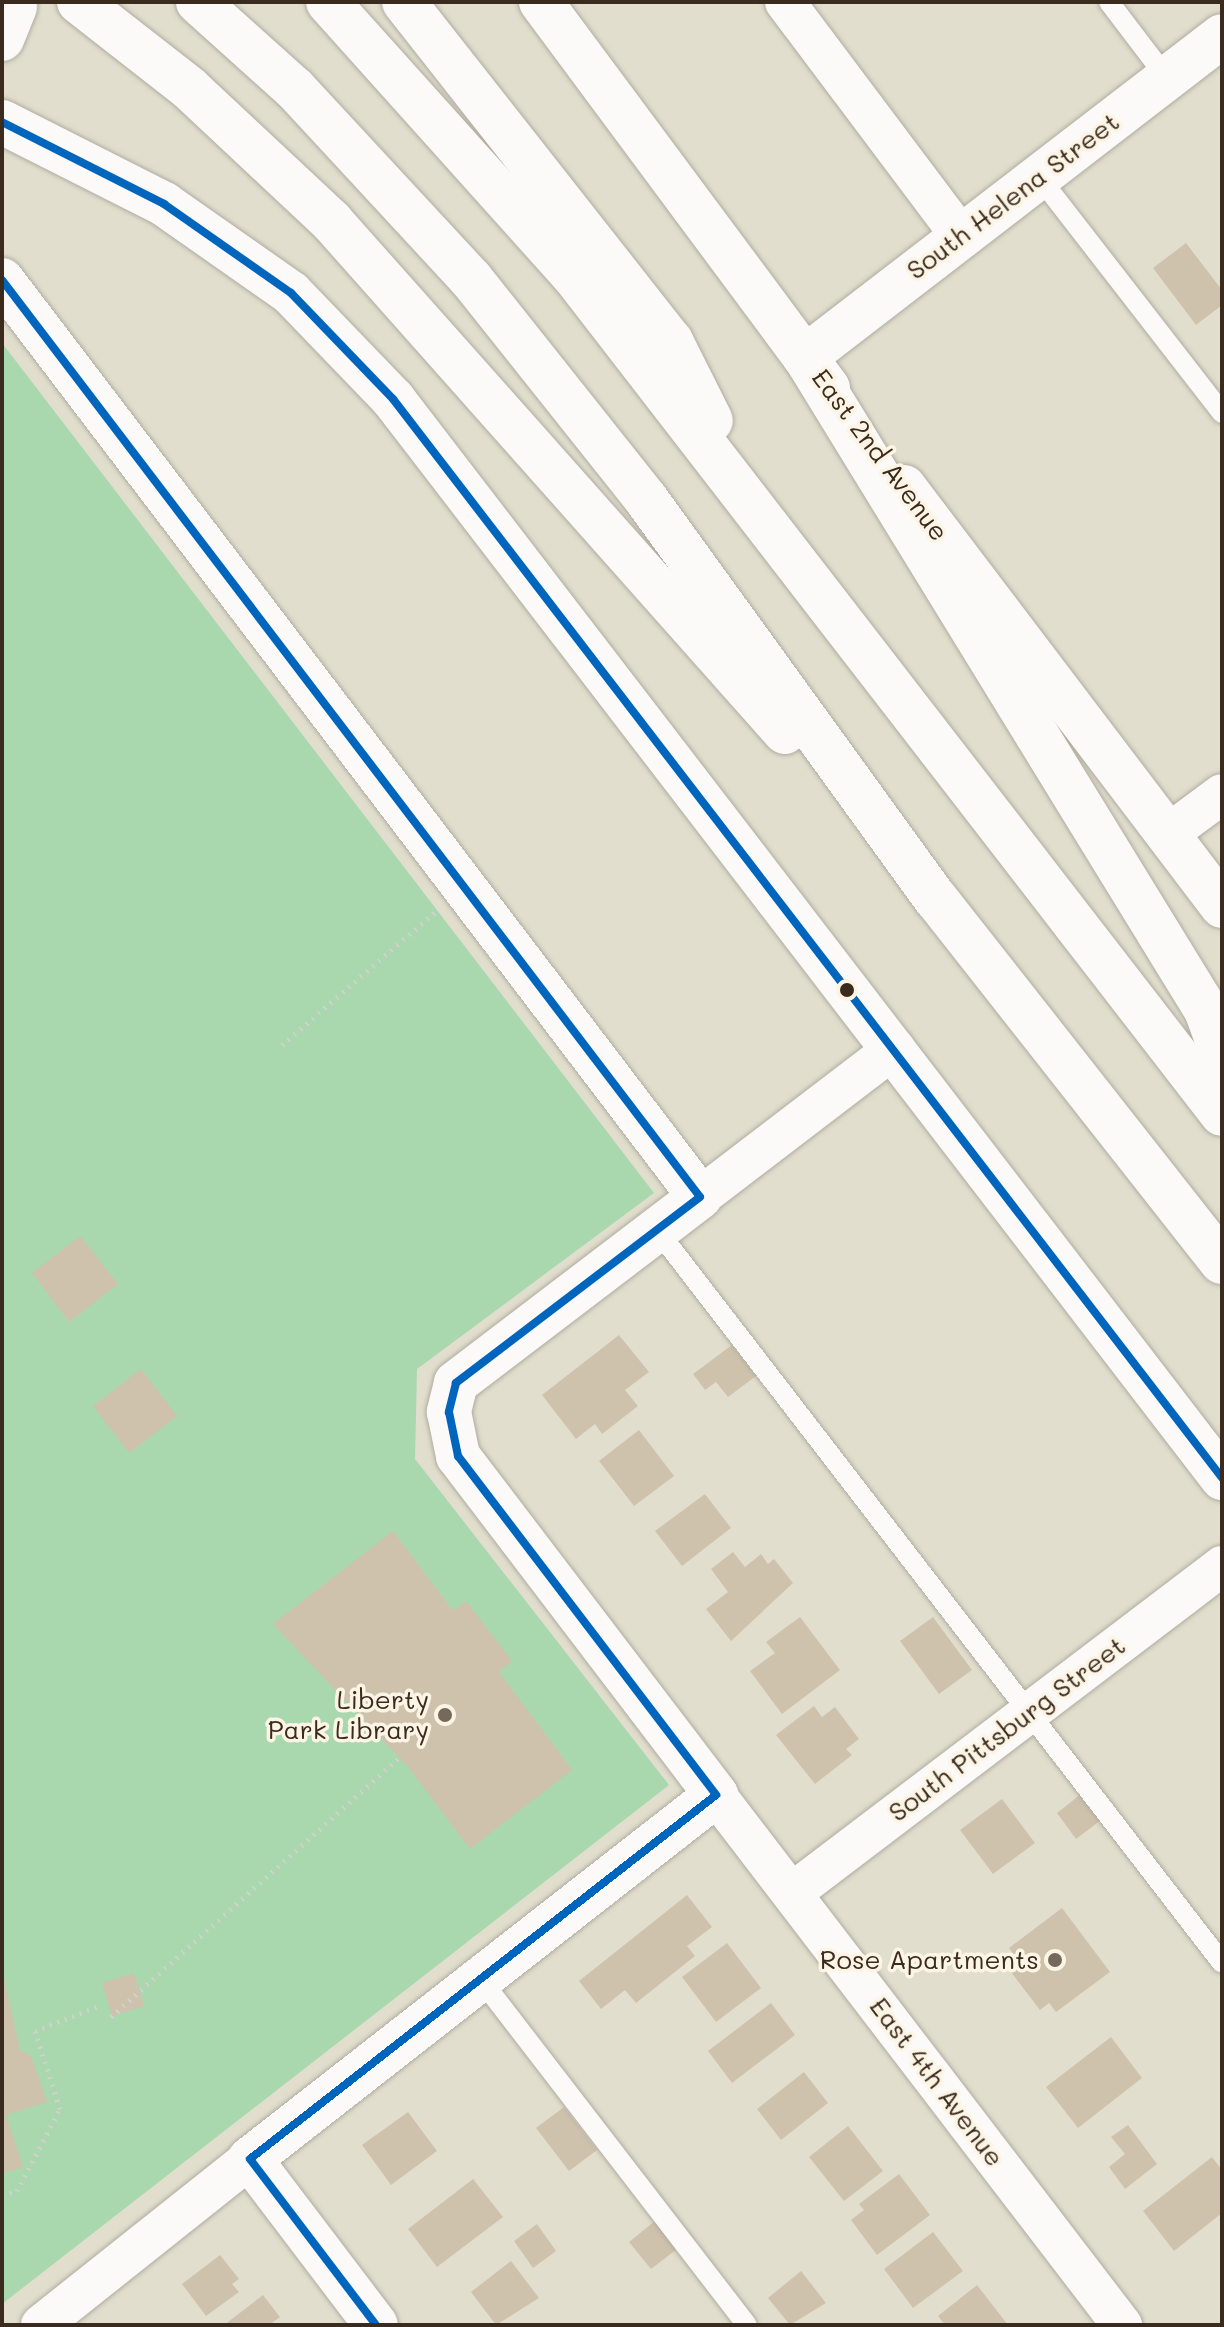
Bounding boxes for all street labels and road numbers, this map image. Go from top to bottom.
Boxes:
street label: South Helena Street [901,106,1125,286]
street label: East 2nd Avenue [805,363,955,547]
street label: South Pittsburg Street [883,1630,1131,1828]
street label: East 4th Avenue [863,1991,1011,2173]

